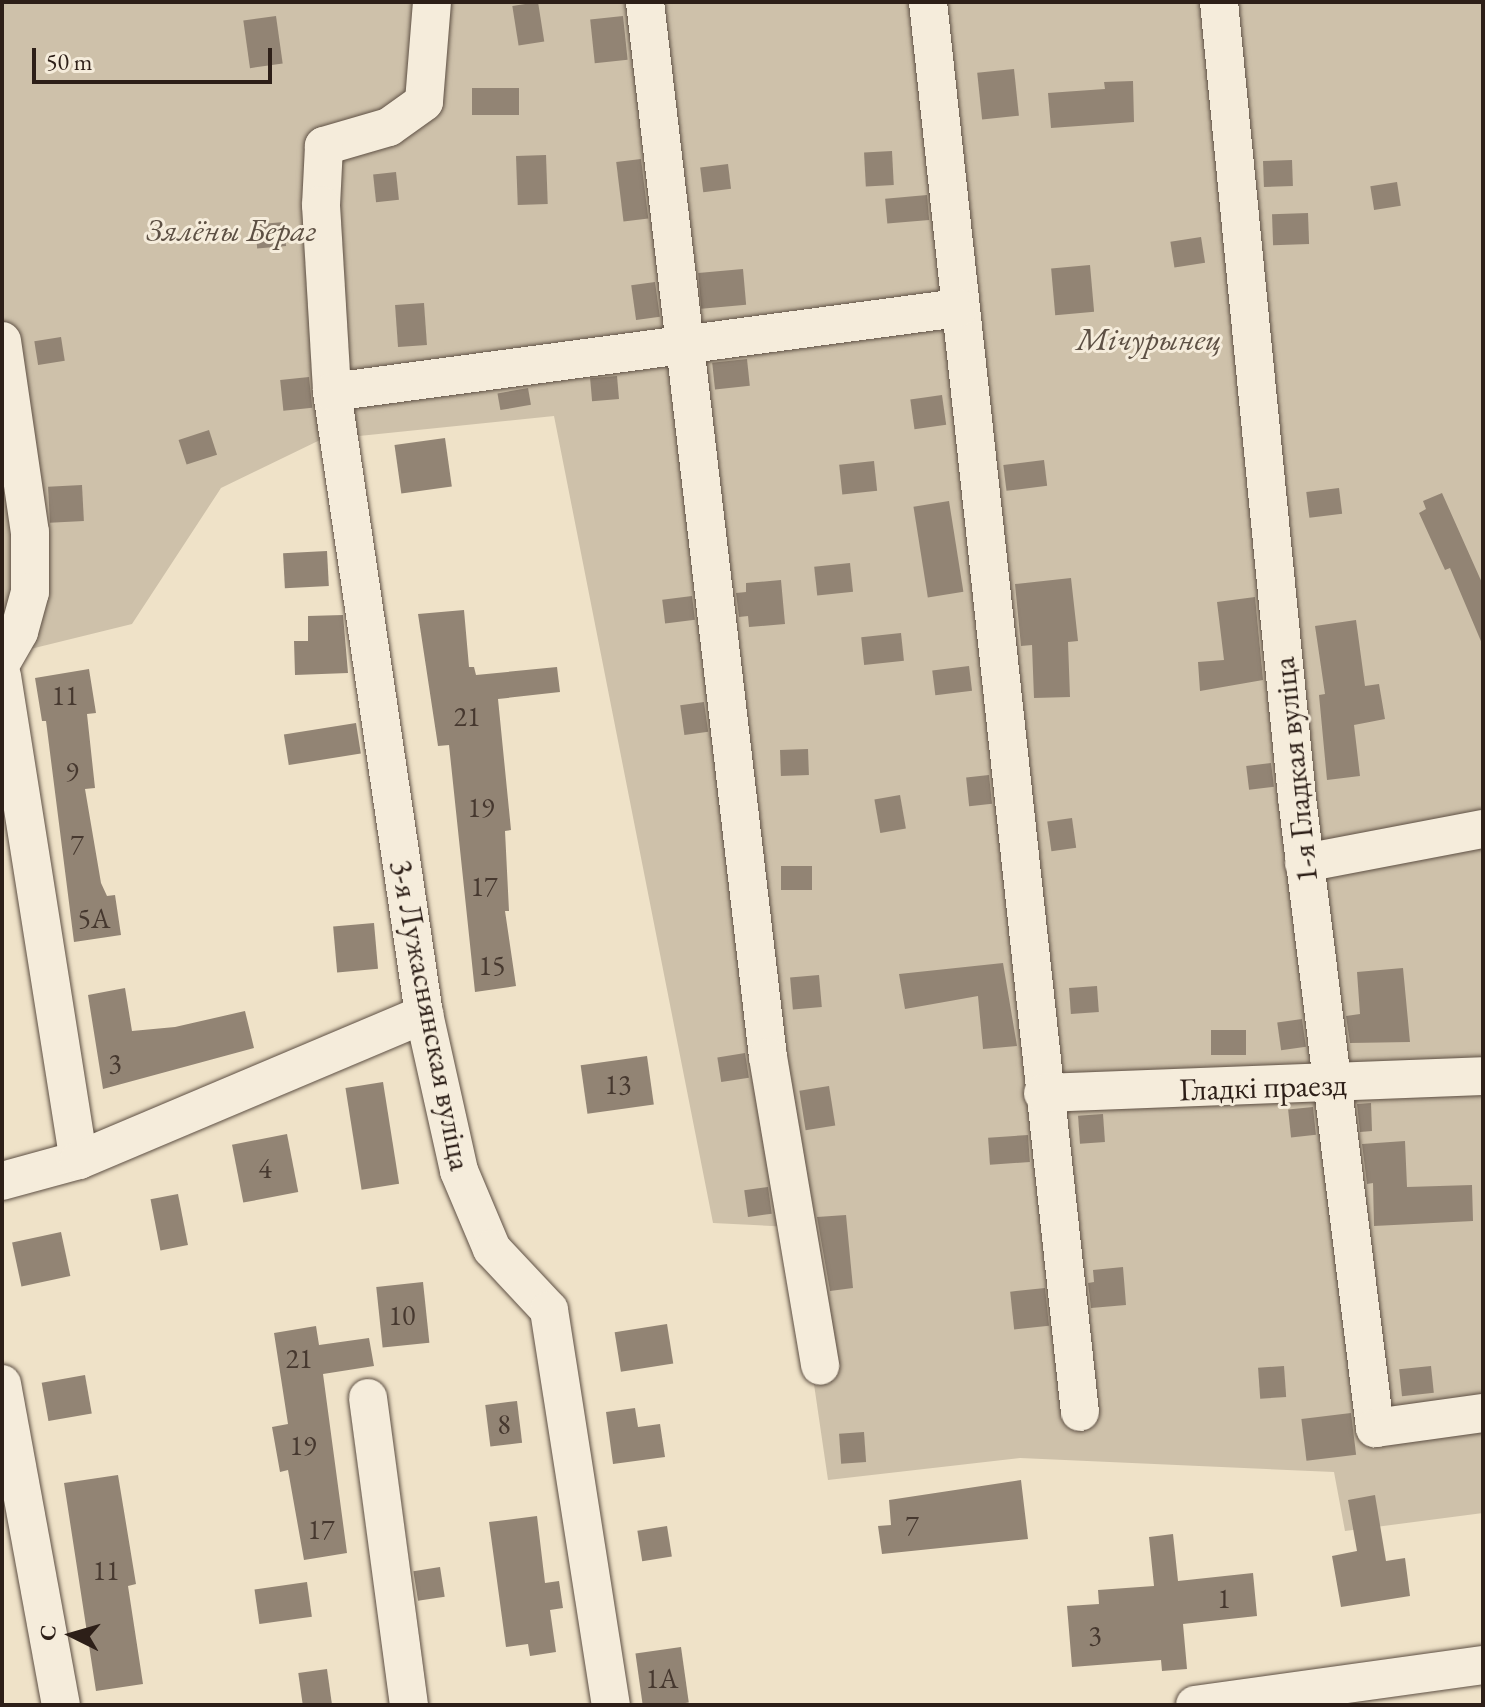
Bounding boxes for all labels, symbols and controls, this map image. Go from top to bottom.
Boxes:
scale bar [36,32,276,82]
text: 50 m [46,46,93,77]
park label: Зялёны Бераг [146,211,316,249]
park label: Мічурынец [1076,320,1222,358]
street label: 1-я Гладкая вуліца [1264,655,1326,885]
house number: 11 [52,678,78,712]
house number: 21 [454,699,480,733]
house number: 9 [65,754,79,788]
house number: 19 [468,790,494,824]
house number: 7 [70,827,84,861]
street label: 3-я Лужаснянская вуліца [382,856,480,1174]
house number: 17 [471,869,497,903]
house number: 5А [78,901,110,935]
house number: 15 [479,948,505,982]
house number: 3 [108,1046,122,1080]
street label: Гладкі праезд [1178,1065,1348,1109]
house number: 13 [605,1067,631,1101]
house number: 4 [258,1151,272,1185]
house number: 10 [389,1298,415,1332]
house number: 21 [286,1341,312,1375]
house number: 8 [497,1407,511,1441]
house number: 19 [290,1428,316,1462]
house number: 7 [905,1508,919,1542]
house number: 17 [308,1512,334,1546]
house number: 11 [93,1553,119,1587]
house number: 1 [1217,1581,1231,1615]
north arrow [32,1595,112,1675]
house number: 3 [1088,1618,1102,1652]
text: С [32,1624,63,1642]
house number: 1А [646,1661,678,1695]

